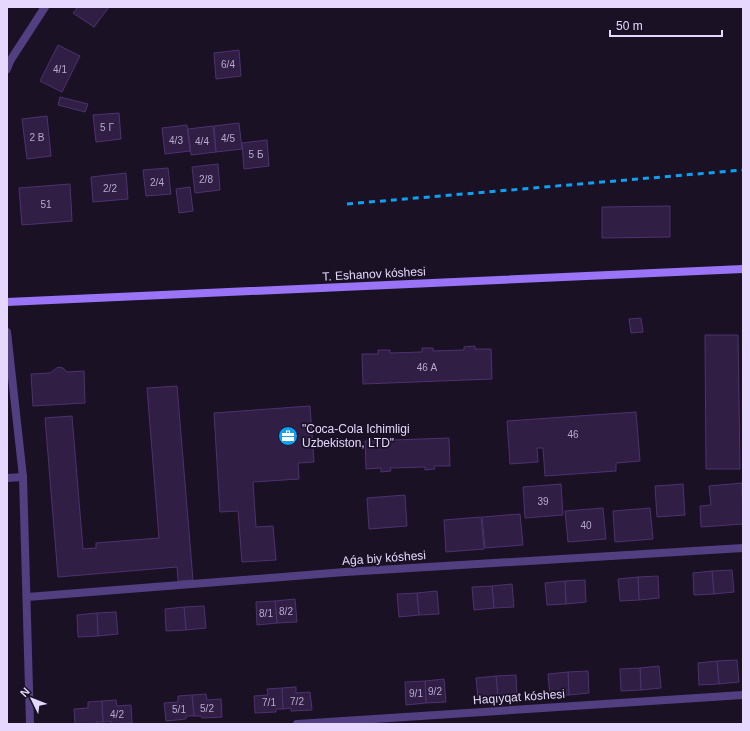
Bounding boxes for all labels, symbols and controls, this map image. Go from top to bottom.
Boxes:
scale bar [610,12,722,38]
text: 50 m [616,19,643,33]
house number: 6/4 [221,59,235,70]
house number: 4/1 [53,64,67,75]
house number: 5 Г [100,122,114,133]
house number: 2 В [29,132,45,143]
house number: 4/5 [221,133,235,144]
house number: 4/3 [169,135,183,146]
house number: 4/4 [195,136,209,147]
house number: 5 Б [249,149,264,160]
house number: 2/8 [199,174,213,185]
house number: 2/4 [150,177,164,188]
house number: 2/2 [103,183,117,194]
house number: 51 [40,199,52,210]
street label: T. Eshanov kóshesi [322,264,426,284]
house number: 46 А [417,362,438,373]
place label: "Coca-Cola Ichimligi Uzbekiston, LTD" [302,422,410,450]
office icon: "Coca-Cola Ichimligi Uzbekiston, LTD" [277,425,299,447]
house number: 46 [567,429,579,440]
house number: 39 [537,496,549,507]
house number: 40 [580,520,592,531]
street label: Aǵa biy kóshesi [342,548,426,568]
house number: 8/2 [279,606,293,617]
house number: 8/1 [259,608,273,619]
north arrow [12,679,52,719]
text: N [18,685,32,699]
house number: 9/2 [428,686,442,697]
street label: Haqıyqat kóshesi [473,687,565,707]
house number: 9/1 [409,688,423,699]
house number: 7/2 [290,696,304,707]
house number: 7/1 [262,697,276,708]
house number: 5/2 [200,703,214,714]
house number: 5/1 [172,704,186,715]
house number: 4/2 [110,709,124,720]

